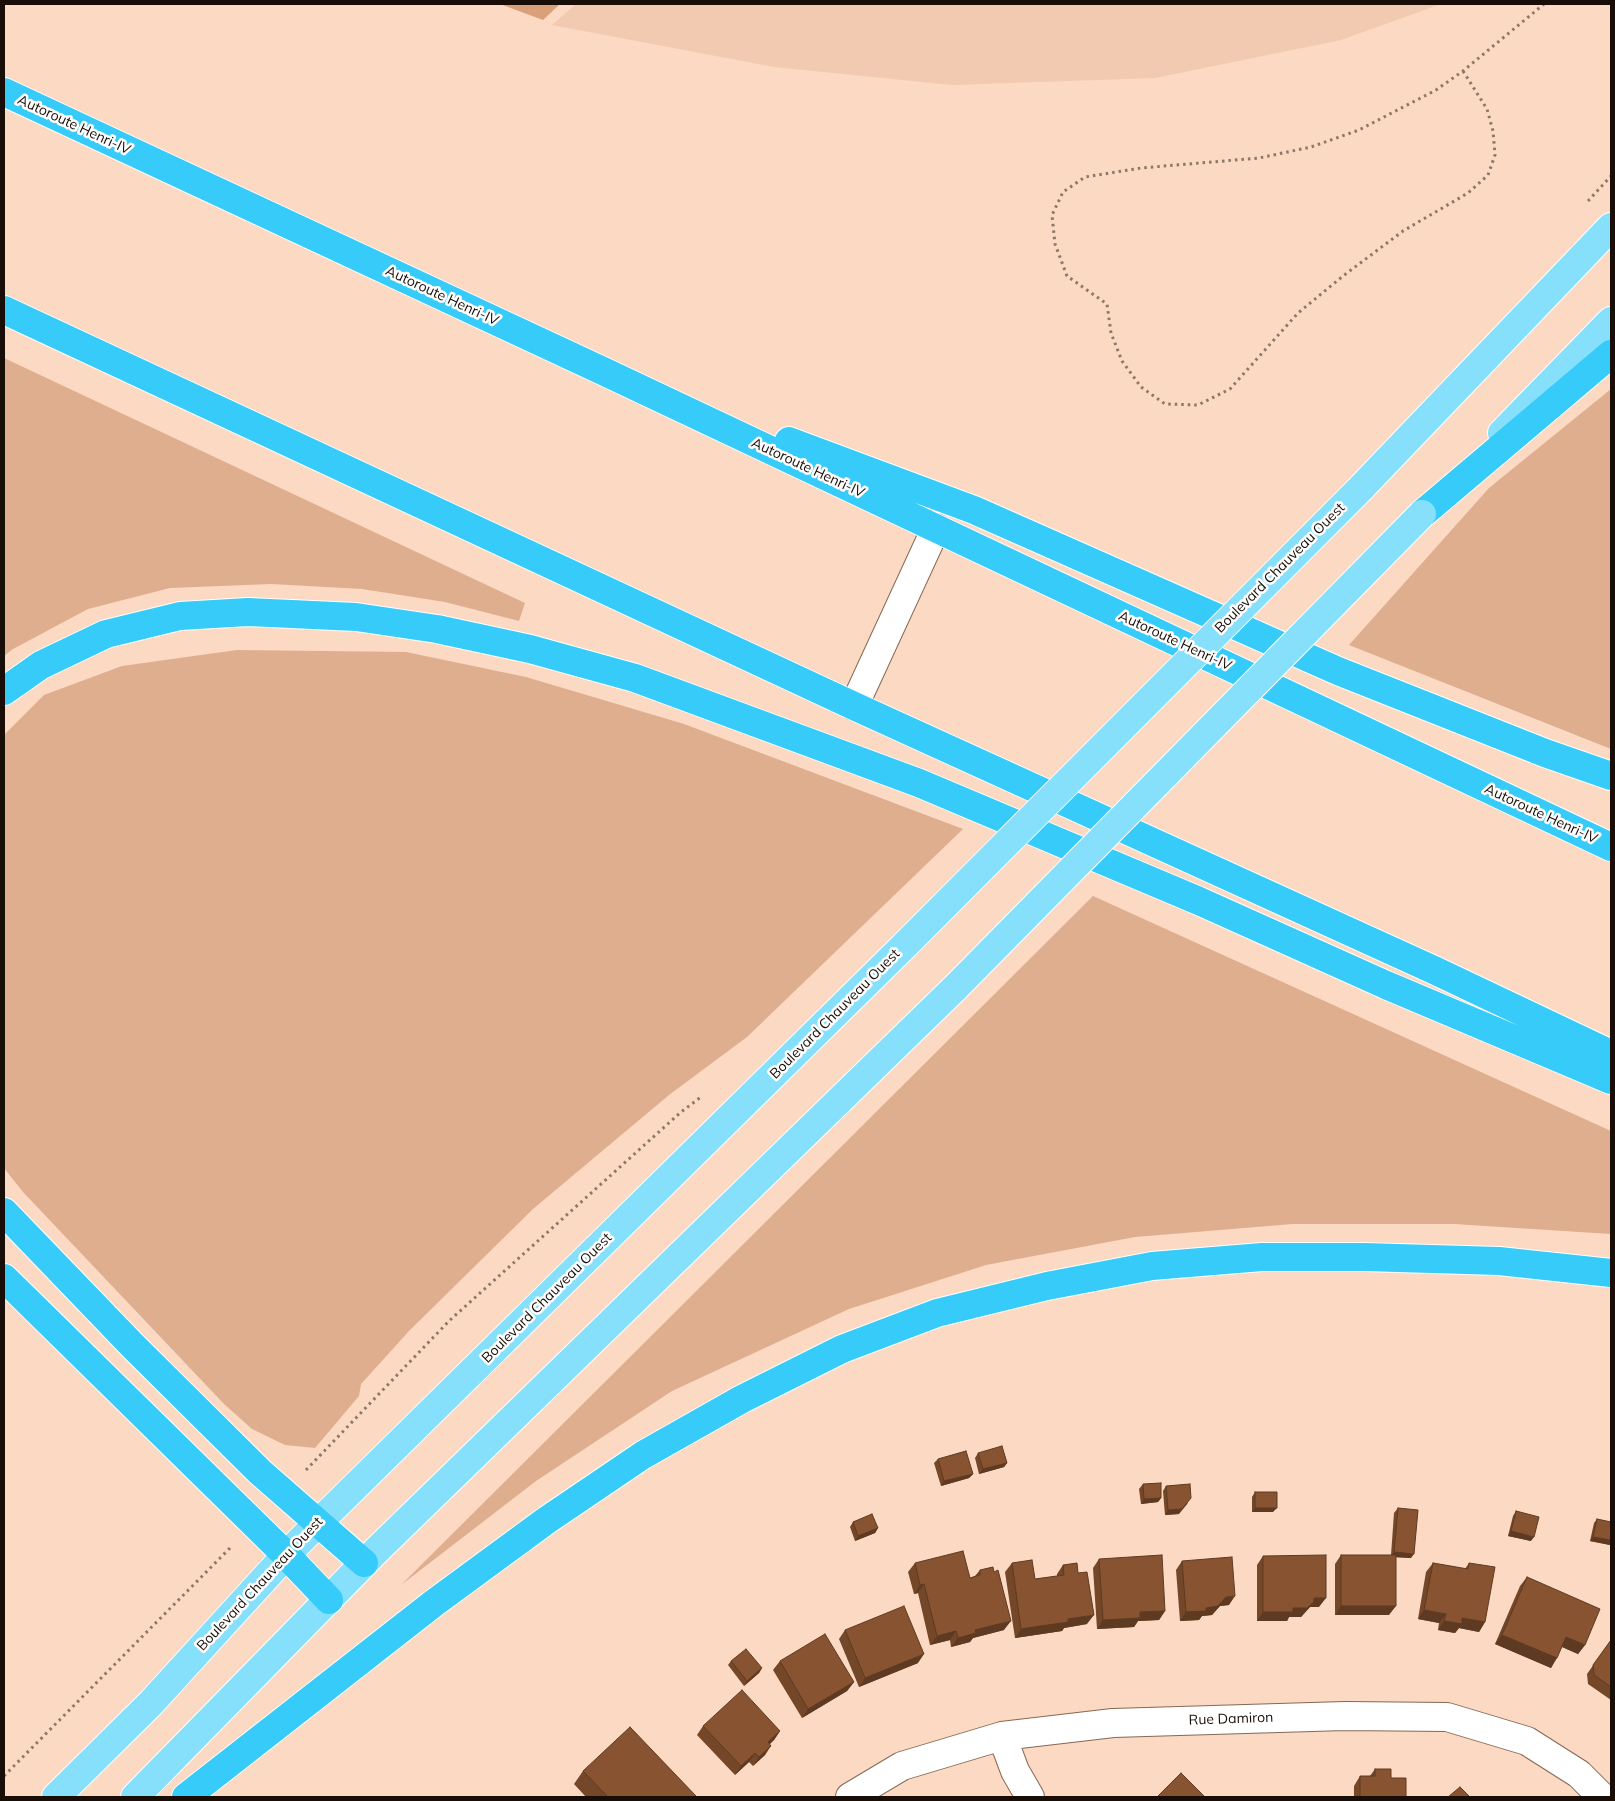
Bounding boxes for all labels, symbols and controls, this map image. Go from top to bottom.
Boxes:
street label: Autoroute Henri-IV [15,91,133,159]
street label: Autoroute Henri-IV [383,262,501,330]
street label: Autoroute Henri-IV [749,434,867,502]
street label: Boulevard Chauveau Ouest [1212,500,1348,636]
street label: Autoroute Henri-IV [1116,607,1234,675]
street label: Autoroute Henri-IV [1482,780,1600,848]
street label: Boulevard Chauveau Ouest [767,946,903,1082]
street label: Boulevard Chauveau Ouest [479,1230,615,1366]
street label: Boulevard Chauveau Ouest [194,1514,326,1654]
street label: Rue Damiron [1188,1709,1274,1729]

